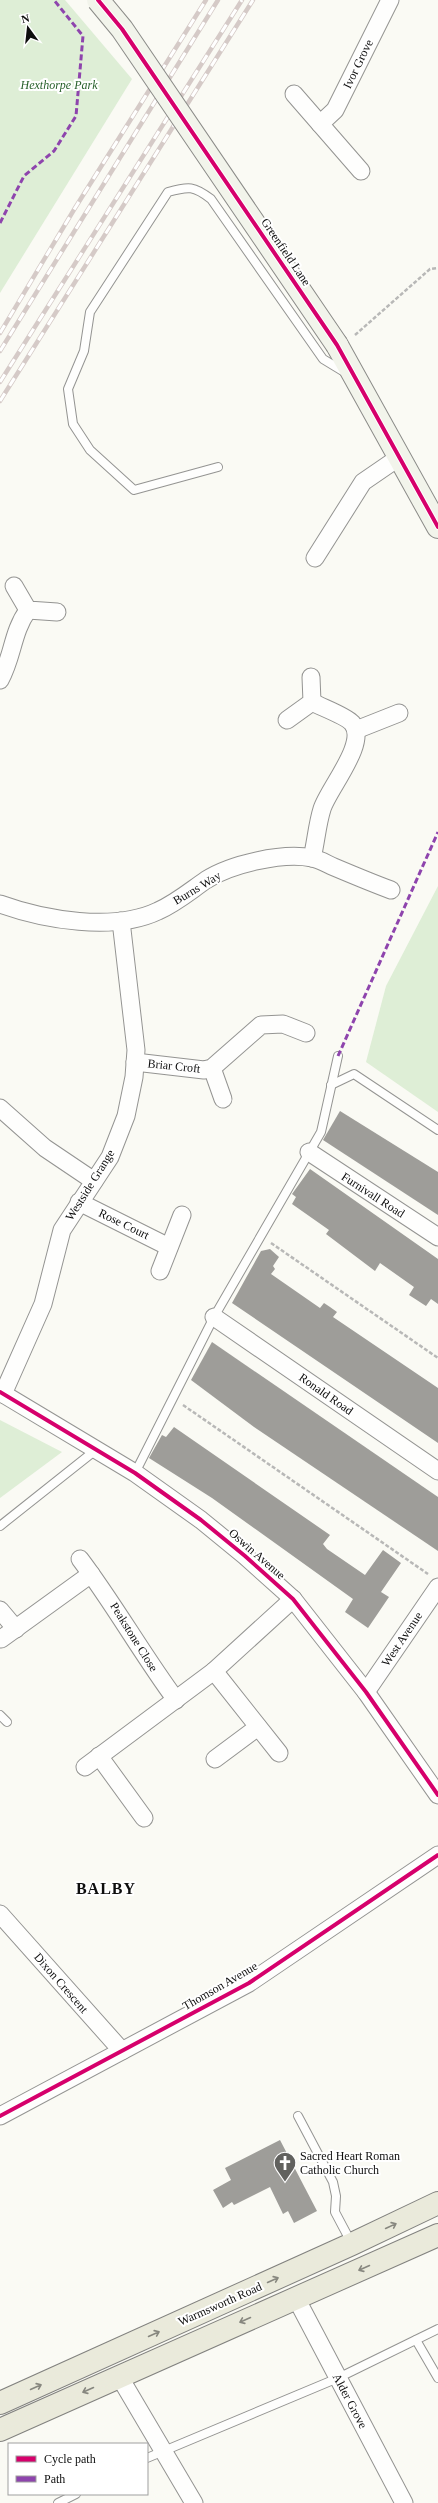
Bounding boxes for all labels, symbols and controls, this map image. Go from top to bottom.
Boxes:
north arrow [8,8,48,48]
text: N [20,12,31,25]
street label: Ivor Grove [340,37,376,91]
park label: Hexthorpe Park [20,78,98,92]
street label: Greenfield Lane [258,216,314,288]
street label: Burns Way [171,868,223,908]
street label: Briar Croft [147,1056,202,1076]
street label: Westside Grange [63,1147,117,1223]
street label: Furnivall Road [339,1169,407,1221]
street label: Rose Court [97,1206,152,1242]
street label: Ronald Road [296,1370,356,1418]
street label: Oswin Avenue [226,1526,288,1582]
street label: Peakstone Close [107,1600,161,1674]
street label: West Avenue [379,1609,425,1669]
district label: BALBY [76,1880,136,1897]
street label: Dixon Crescent [31,1950,91,2016]
street label: Thomson Avenue [180,1959,260,2013]
place label: Sacred Heart Roman Catholic Church [300,2149,400,2177]
church icon: Sacred Heart Roman Catholic Church [272,2150,298,2183]
one-way arrow [385,2222,397,2229]
one-way arrow [358,2265,370,2272]
one-way arrow [266,2276,278,2283]
street label: Warmsworth Road [176,2279,264,2329]
one-way arrow [239,2317,251,2325]
one-way arrow [148,2329,160,2337]
street label: Alder Grove [330,2371,370,2431]
one-way arrow [29,2383,41,2390]
one-way arrow [82,2387,94,2394]
legend [8,2443,148,2495]
text: Cycle path [44,2452,96,2466]
text: Path [44,2472,65,2486]

